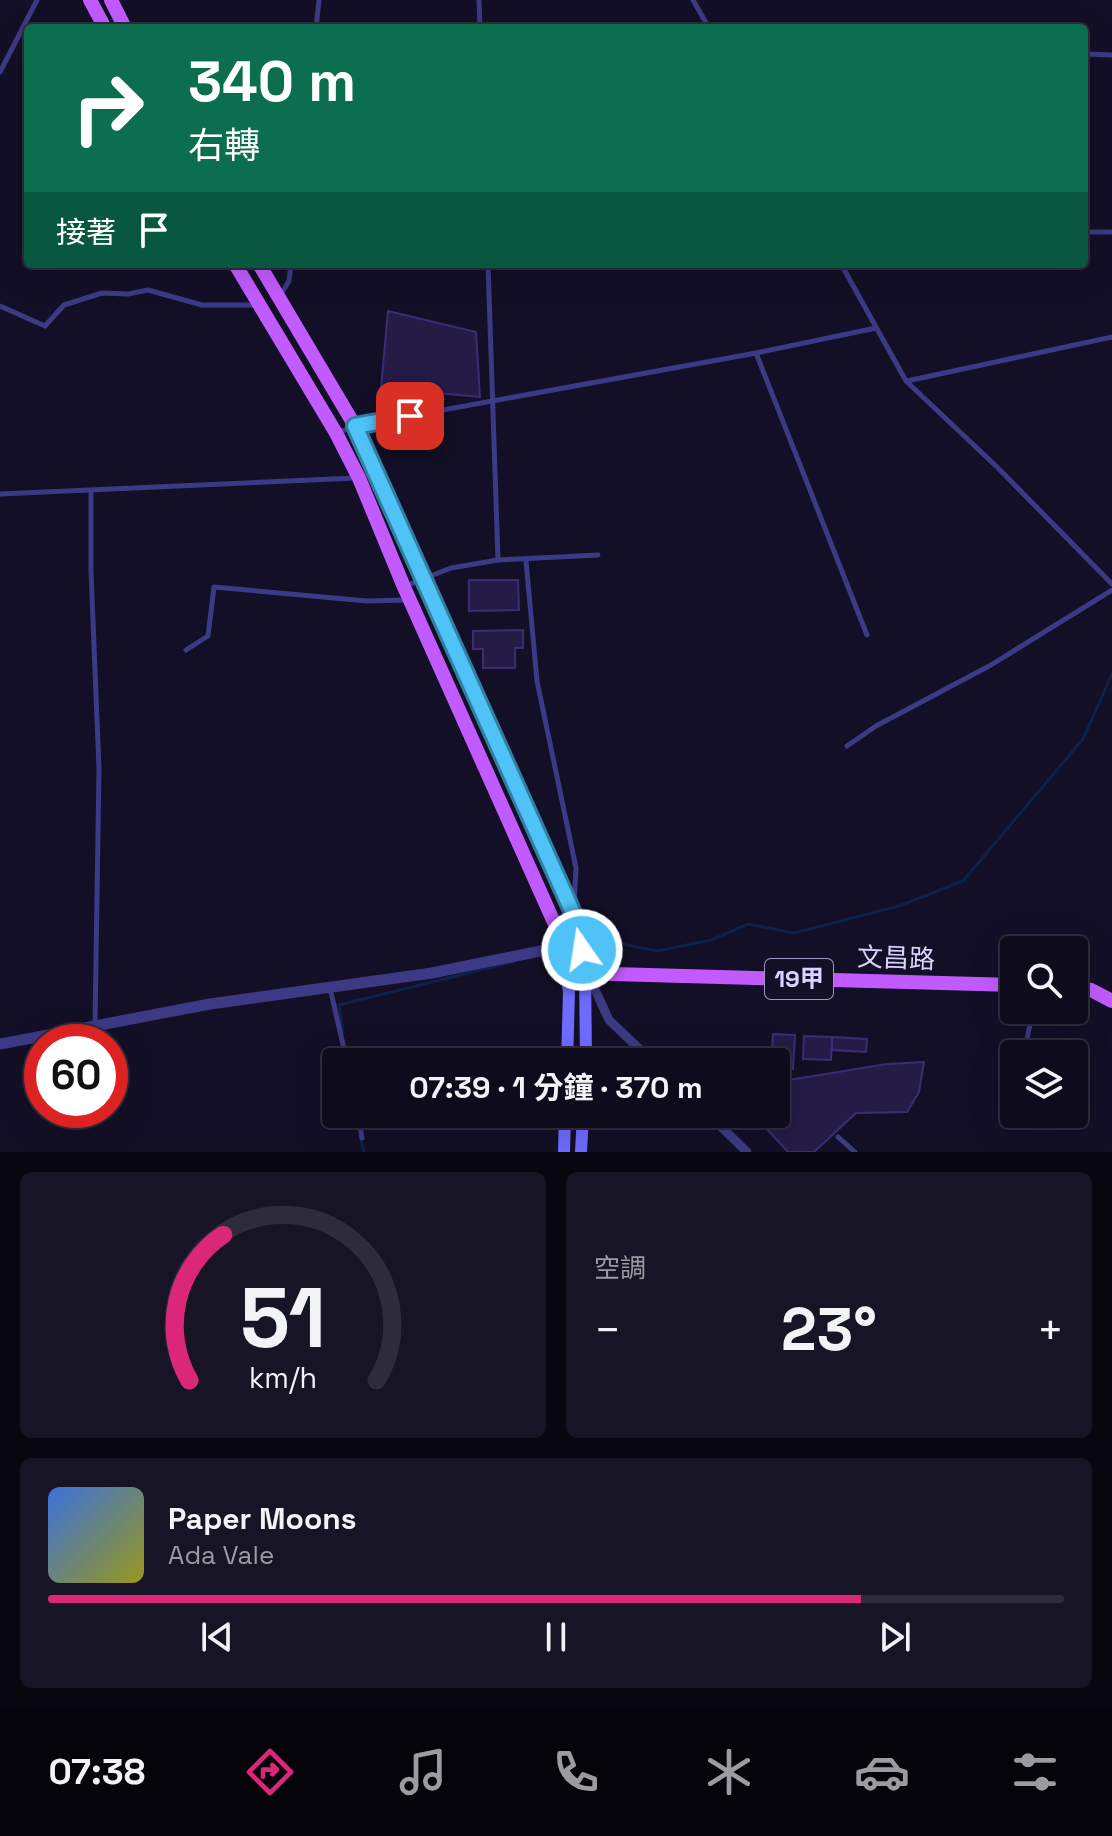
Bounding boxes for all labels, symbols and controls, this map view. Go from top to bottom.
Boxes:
text: 340 m [188,46,356,117]
icon: right [56,56,160,160]
text: 右轉 [188,123,260,169]
icon: arrive [132,208,176,252]
text: 接著 [56,213,116,252]
pin [376,382,444,450]
icon: arrive [388,394,432,438]
position arrow [540,908,624,992]
map controls [1000,936,1088,1128]
button: search [1000,936,1088,1024]
street label: 文昌路 [856,940,936,976]
road number: 19甲 [765,959,833,999]
speed limit sign: 60 [24,1024,128,1128]
button: layers [1000,1040,1088,1128]
text: 07:39 · 1 分鐘 · 370 m [409,1068,703,1107]
text: 空調 [594,1251,646,1285]
text: 51 [240,1265,326,1371]
text: 23° [781,1291,877,1368]
text: − [594,1302,621,1358]
text: + [1037,1302,1064,1358]
text: km/h [249,1360,317,1396]
text: Paper Moons [168,1499,357,1538]
text: Ada Vale [168,1538,274,1572]
icon: previous [195,1615,239,1659]
icon: pause [534,1615,578,1659]
icon: next [873,1615,917,1659]
icon: directions [242,1744,298,1800]
icon: music [395,1744,451,1800]
icon: phone [548,1744,604,1800]
icon: climate [701,1744,757,1800]
icon: car [854,1744,910,1800]
icon: filters [1007,1744,1063,1800]
text: 07:38 [49,1749,145,1795]

